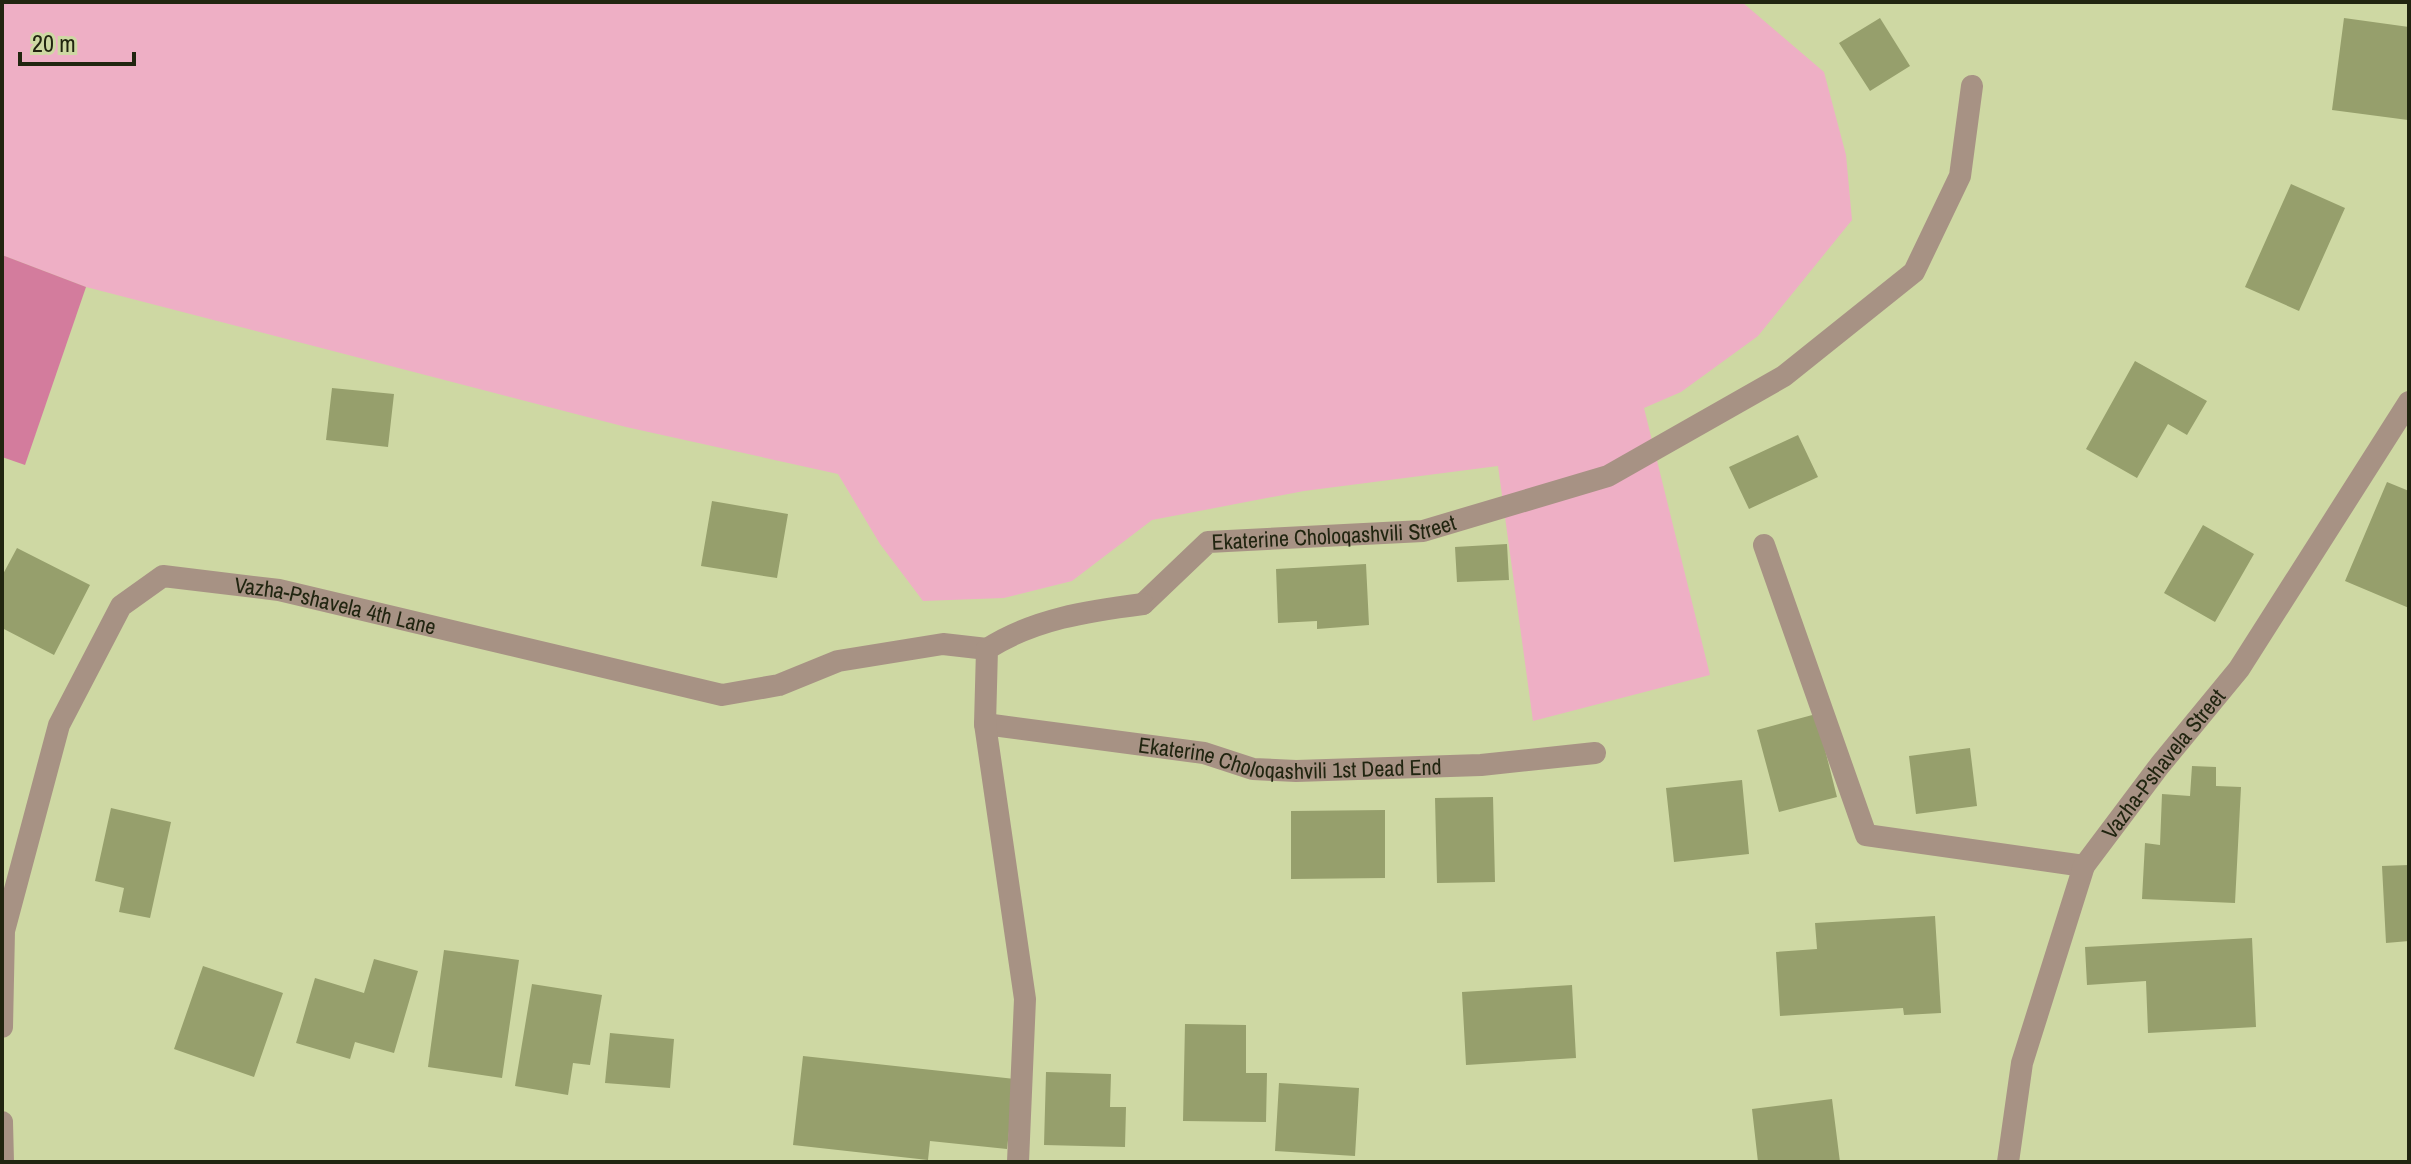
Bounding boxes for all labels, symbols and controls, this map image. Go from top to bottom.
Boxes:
scale bar [20,16,134,66]
text: 20 m [32,27,76,59]
street label: Ekaterine Choloqashvili Street [1211,507,1459,557]
street label: Vazha-Pshavela 4th Lane [233,570,439,642]
street label: Vazha-Pshavela Street [2095,682,2232,845]
street label: Ekaterine Choloqashvili 1st Dead End [1137,729,1442,786]

